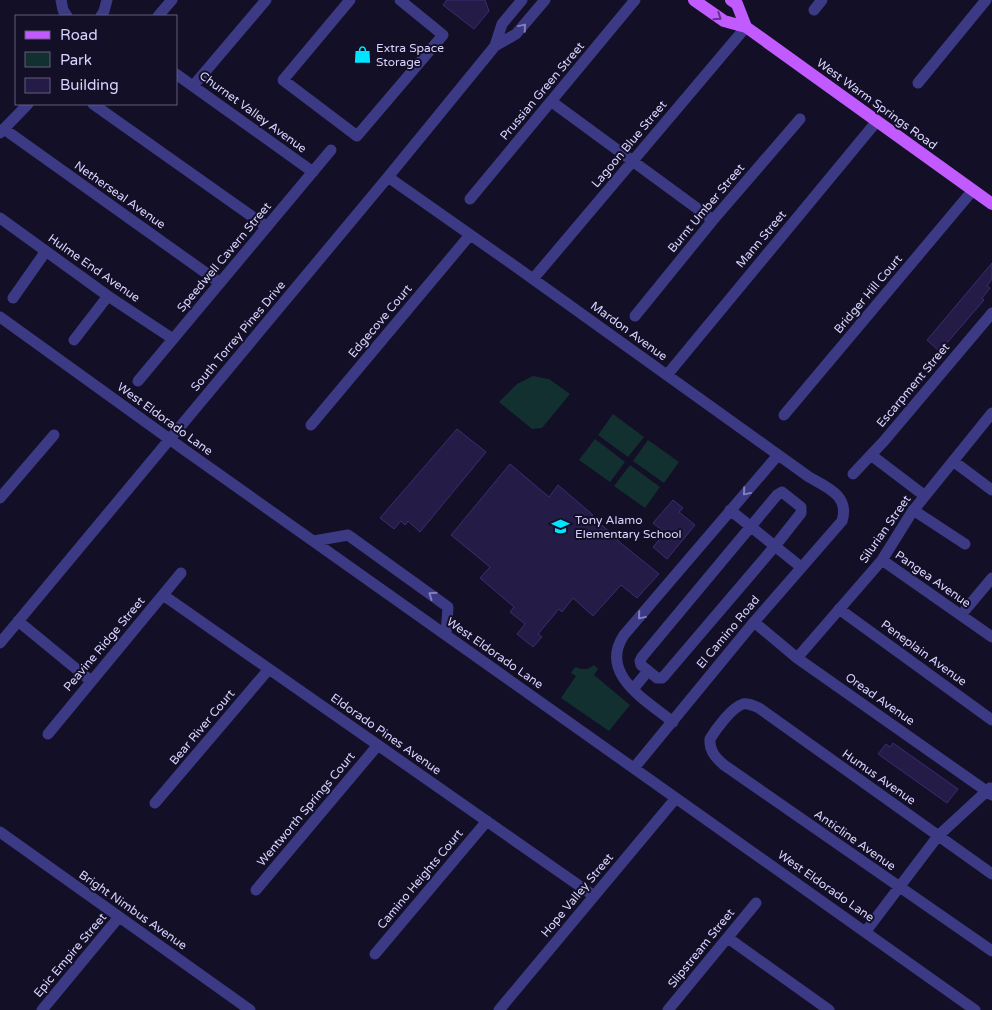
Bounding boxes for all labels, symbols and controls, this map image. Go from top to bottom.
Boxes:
one-way arrow [713,11,722,20]
legend [15,15,178,105]
one-way arrow [517,23,526,32]
text: Road [60,26,98,44]
street label: Prussian Green Street [497,39,587,143]
place label: Extra Space Storage [376,41,444,69]
shop icon: Extra Space Storage [352,45,372,65]
text: Park [60,51,92,69]
street label: West Warm Springs Road [814,56,940,152]
street label: Churnet Valley Avenue [197,68,309,156]
text: Building [60,76,119,94]
street label: Lagoon Blue Street [589,97,670,190]
street label: Netherseal Avenue [72,158,168,232]
street label: Burnt Umber Street [665,161,747,255]
street label: Speedwell Cavern Street [174,199,274,315]
street label: Mann Street [733,207,789,270]
street label: Hulme End Avenue [45,231,143,305]
street label: Bridger Hill Court [831,251,905,336]
street label: South Torrey Pines Drive [188,278,288,394]
street label: Edgecove Court [345,281,415,360]
street label: Mardon Avenue [588,299,670,364]
street label: Escarpment Street [874,340,953,430]
street label: West Eldorado Lane [115,380,216,458]
one-way arrow [743,486,752,495]
street label: Silurian Street [856,492,914,566]
place label: Tony Alamo Elementary School [575,513,682,541]
school or university icon: Tony Alamo Elementary School [551,517,571,537]
street label: Pangea Avenue [893,548,974,610]
one-way arrow [428,592,438,601]
street label: El Camino Road [693,593,763,671]
street label: Peavine Ridge Street [60,594,148,694]
one-way arrow [638,610,647,619]
street label: West Eldorado Lane [444,614,546,692]
street label: Peneplain Avenue [878,617,970,689]
street label: Oread Avenue [843,670,917,728]
street label: Bear River Court [167,686,238,767]
street label: Eldorado Pines Avenue [328,690,444,778]
street label: Humus Avenue [840,747,919,808]
street label: Wentworth Springs Court [254,749,358,869]
street label: Anticline Avenue [812,807,899,873]
street label: Camino Heights Court [374,826,466,932]
street label: West Eldorado Lane [775,847,877,925]
street label: Hope Valley Street [538,850,616,940]
street label: Bright Nimbus Avenue [76,867,190,953]
street label: Slipstream Street [665,905,737,990]
street label: Epic Empire Street [31,910,110,1000]

